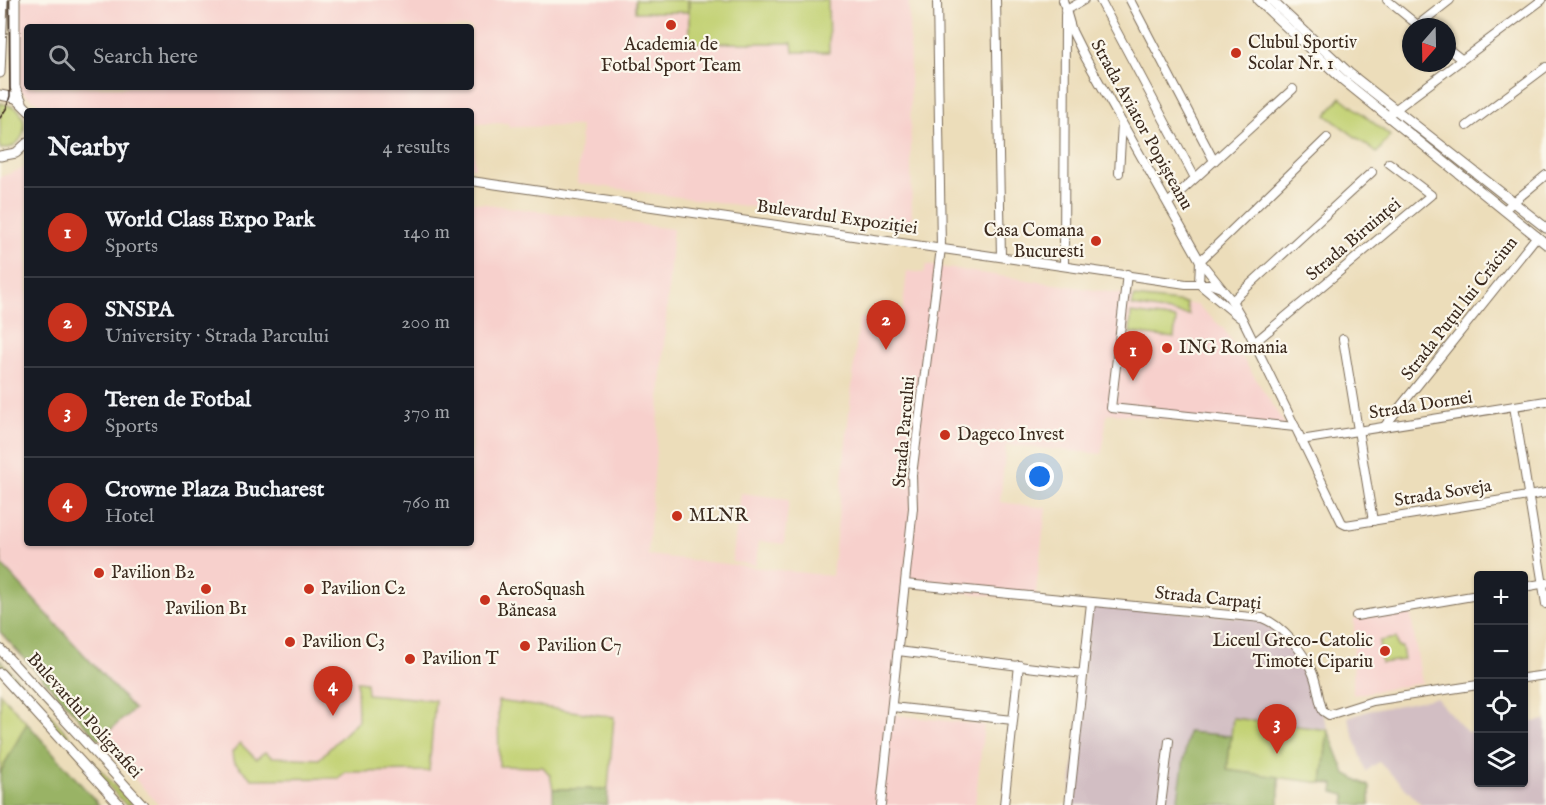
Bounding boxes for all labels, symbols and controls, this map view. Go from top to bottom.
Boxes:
marker: Academia de Fotbal Sport Team [664,18,678,32]
north arrow [1402,18,1456,72]
search box [24,24,474,90]
place label: Clubul Sportiv Scolar Nr. 1 [1248,32,1358,76]
place label: Academia de Fotbal Sport Team [601,34,741,78]
street label: Strada Aviator Popișteanu [1085,36,1197,214]
icon: search [45,41,78,74]
text: Search here [93,43,198,71]
marker: Clubul Sportiv Scolar Nr. 1 [1229,46,1243,60]
text: Nearby [48,131,129,164]
text: 4 results [383,135,450,160]
street label: Strada Biruinței [1302,193,1407,287]
street label: Bulevardul Expoziției [755,195,919,241]
text: World Class Expo Park [105,206,315,234]
text: 1 [64,220,71,245]
text: 140 m [403,220,450,245]
place label: Casa Comana Bucuresti [984,220,1084,264]
street label: Strada Puțul lui Crăciun [1397,232,1524,386]
text: Sports [105,234,158,259]
marker: Casa Comana Bucuresti [1089,234,1103,248]
text: SNSPA [105,296,173,324]
pin: 2 [866,300,906,350]
text: 2 [63,310,72,335]
text: 200 m [401,310,450,335]
text: University · Strada Parcului [105,324,329,349]
pin: 1 [1114,332,1152,381]
place label: ING Romania [1179,337,1288,360]
marker: ING Romania [1160,341,1174,355]
street label: Strada Parcului [889,375,921,489]
text: Teren de Fotbal [105,386,251,414]
street label: Strada Dornei [1368,386,1475,426]
text: 3 [64,400,71,425]
text: 370 m [404,400,450,425]
text: Sports [105,414,158,439]
place label: Dageco Invest [957,424,1064,447]
marker: Dageco Invest [938,428,952,442]
your location [1025,462,1054,491]
street label: Strada Soveja [1393,475,1493,513]
text: Crowne Plaza Bucharest [105,476,324,504]
text: 4 [63,490,72,515]
text: 760 m [403,490,450,515]
text: Hotel [105,504,154,529]
place label: MLNR [689,505,749,528]
marker: MLNR [670,509,684,523]
place label: Pavilion B2 [111,562,195,585]
marker: Pavilion B2 [92,566,106,580]
map controls [1474,571,1528,787]
button: + [1474,571,1528,625]
place label: Pavilion C2 [321,578,406,601]
place label: AeroSquash Băneasa [496,579,585,623]
marker: Pavilion B1 [199,582,213,596]
marker: Pavilion C2 [302,582,316,596]
street label: Strada Carpați [1154,582,1263,616]
marker: AeroSquash Băneasa [478,593,492,607]
place label: Pavilion B1 [165,598,247,621]
button: − [1474,625,1528,679]
place label: Liceul Greco-Catolic Timotei Cipariu [1213,630,1373,674]
place label: Pavilion C3 [302,631,385,654]
marker: Pavilion C3 [283,635,297,649]
place label: Pavilion C7 [537,635,622,658]
marker: Pavilion C7 [518,639,532,653]
marker: Liceul Greco-Catolic Timotei Cipariu [1378,644,1392,658]
street label: Bulevardul Poligrafiei [21,648,147,784]
place label: Pavilion T [422,648,499,671]
marker: Pavilion T [403,652,417,666]
pin: 4 [314,666,352,716]
button: locate [1474,679,1528,733]
pin: 3 [1258,704,1296,754]
button: layers [1474,733,1528,787]

